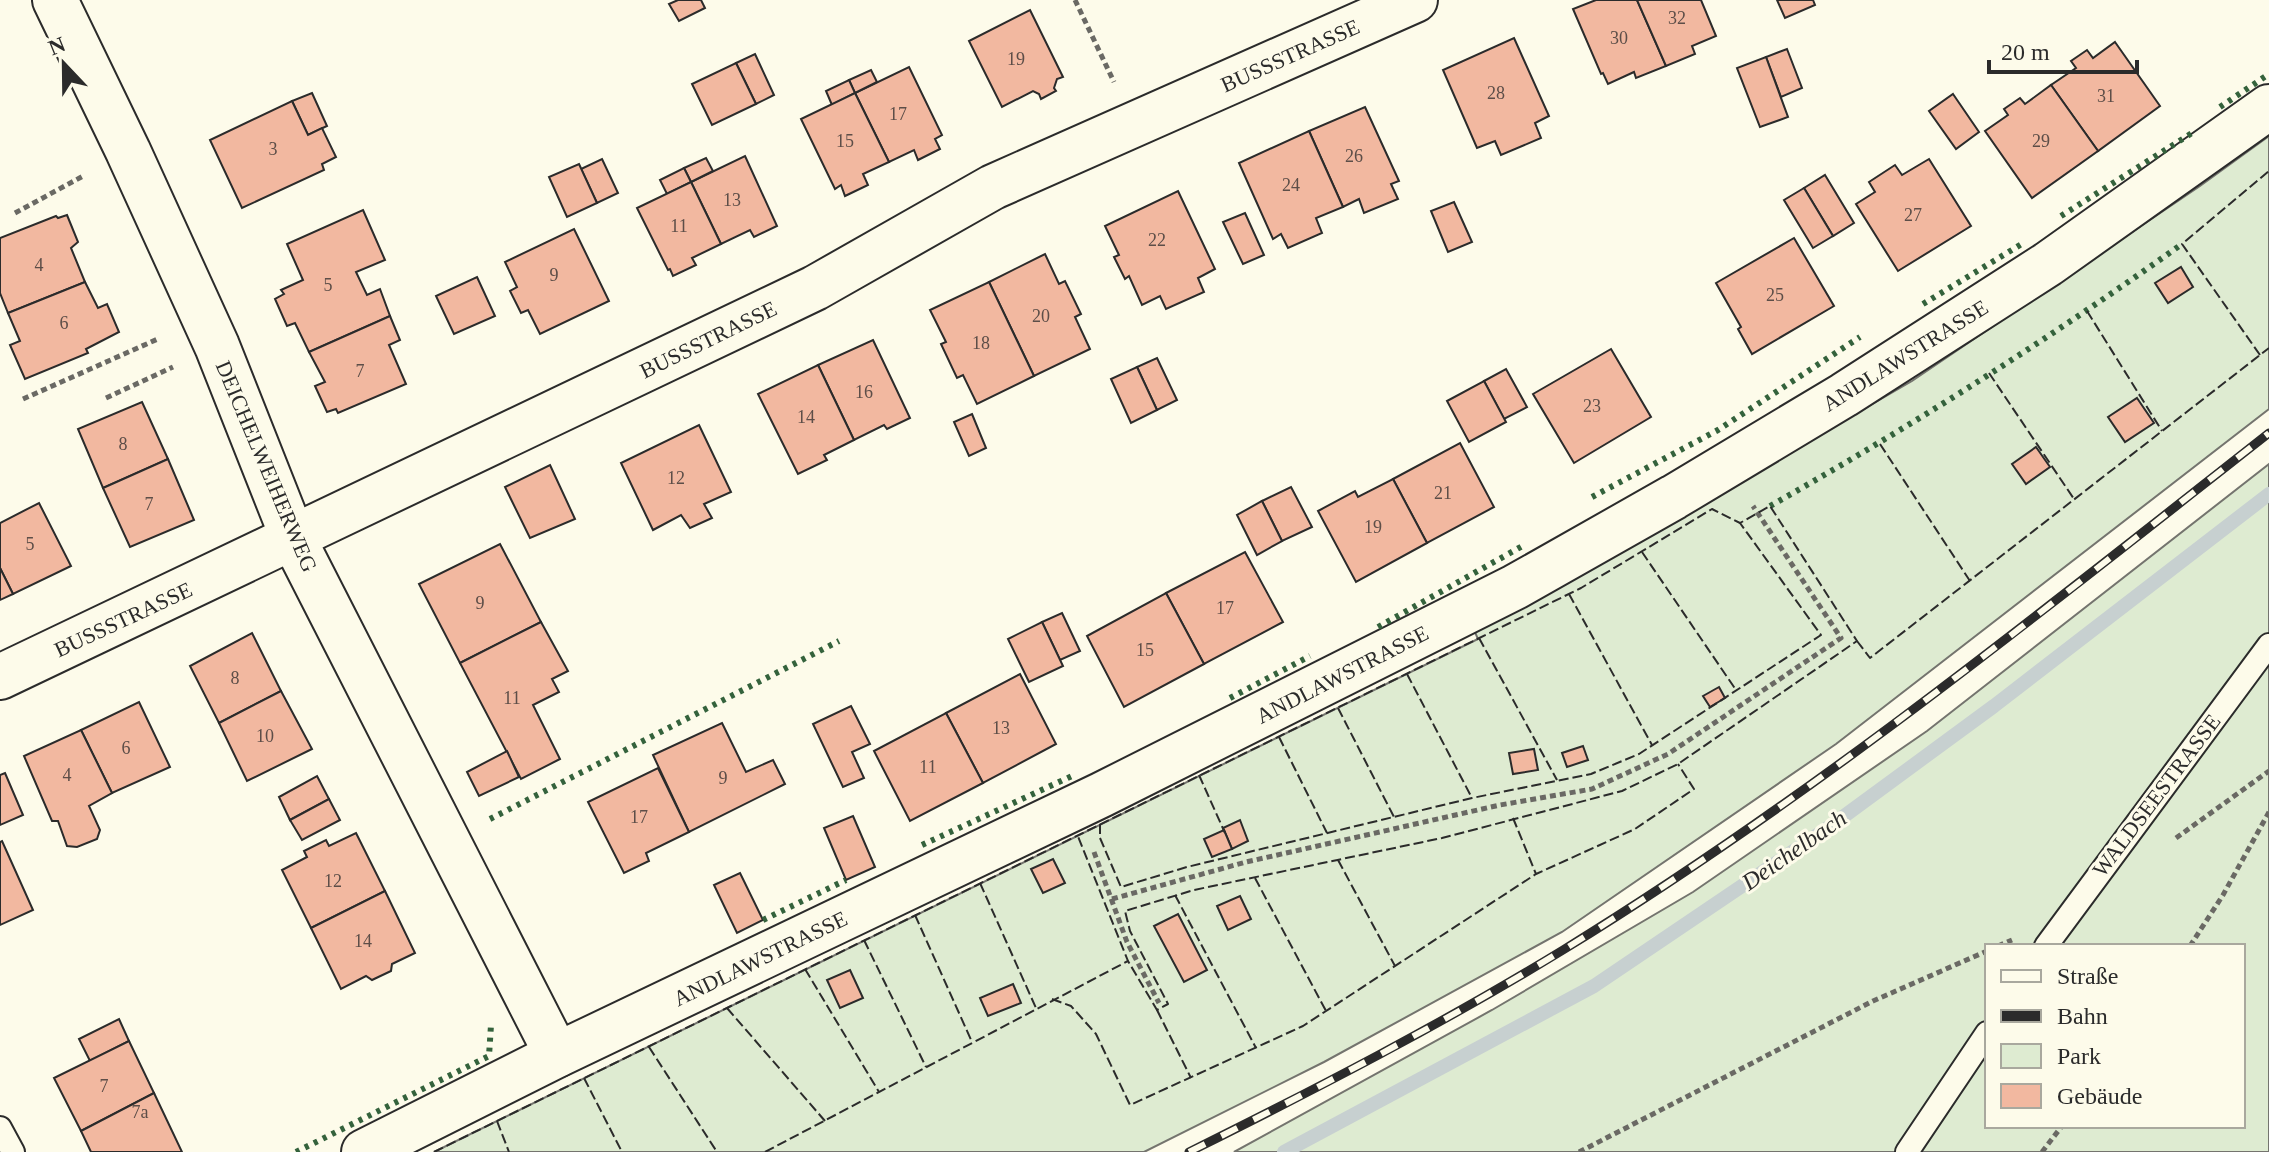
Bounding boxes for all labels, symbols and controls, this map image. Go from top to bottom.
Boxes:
house number: 32 [1668,8,1686,28]
street label: BUSSSTRASSE [1217,14,1363,97]
north arrow [24,24,104,104]
scale bar [1989,24,2137,74]
house number: 30 [1610,28,1628,48]
text: N [45,31,69,60]
text: 20 m [2001,39,2050,65]
house number: 19 [1007,49,1025,69]
house number: 28 [1487,83,1505,103]
house number: 31 [2097,86,2115,106]
house number: 17 [889,104,907,124]
house number: 15 [836,131,854,151]
house number: 29 [2032,131,2050,151]
house number: 3 [269,139,278,159]
house number: 26 [1345,146,1363,166]
house number: 24 [1282,175,1300,195]
house number: 13 [723,190,741,210]
house number: 27 [1904,205,1922,225]
house number: 11 [670,216,688,236]
house number: 22 [1148,230,1166,250]
house number: 4 [35,255,44,275]
house number: 9 [550,265,559,285]
house number: 5 [324,275,333,295]
house number: 25 [1766,285,1784,305]
street label: ANDLAWSTRASSE [1818,294,1993,416]
street label: BUSSSTRASSE [636,296,781,383]
house number: 20 [1032,306,1050,326]
house number: 6 [60,313,69,333]
house number: 18 [972,333,990,353]
street label: DEICHELWEIHERWEG [211,357,322,576]
house number: 7 [356,361,365,381]
house number: 16 [855,382,873,402]
house number: 23 [1583,396,1601,416]
house number: 14 [797,407,815,427]
house number: 8 [119,434,128,454]
house number: 12 [667,468,685,488]
house number: 21 [1434,483,1452,503]
house number: 7 [145,494,154,514]
house number: 19 [1364,517,1382,537]
house number: 5 [26,534,35,554]
street label: BUSSSTRASSE [50,577,196,662]
house number: 9 [476,593,485,613]
house number: 17 [1216,598,1234,618]
street label: ANDLAWSTRASSE [1252,620,1433,729]
house number: 15 [1136,640,1154,660]
house number: 8 [231,668,240,688]
house number: 11 [503,688,521,708]
street label: WALDSEESTRASSE [2087,709,2226,881]
house number: 13 [992,718,1010,738]
house number: 10 [256,726,274,746]
house number: 6 [122,738,131,758]
house number: 11 [919,757,937,777]
house number: 4 [63,765,72,785]
house number: 9 [719,768,728,788]
water label: Deichelbach [1736,805,1851,896]
house number: 17 [630,807,648,827]
house number: 12 [324,871,342,891]
street label: ANDLAWSTRASSE [669,906,851,1011]
house number: 14 [354,931,372,951]
legend [1985,944,2245,1128]
text: Straße [2057,963,2118,989]
text: Bahn [2057,1003,2108,1029]
text: Park [2057,1043,2101,1069]
house number: 7 [100,1076,109,1096]
text: Gebäude [2057,1083,2142,1109]
house number: 7a [132,1102,149,1122]

